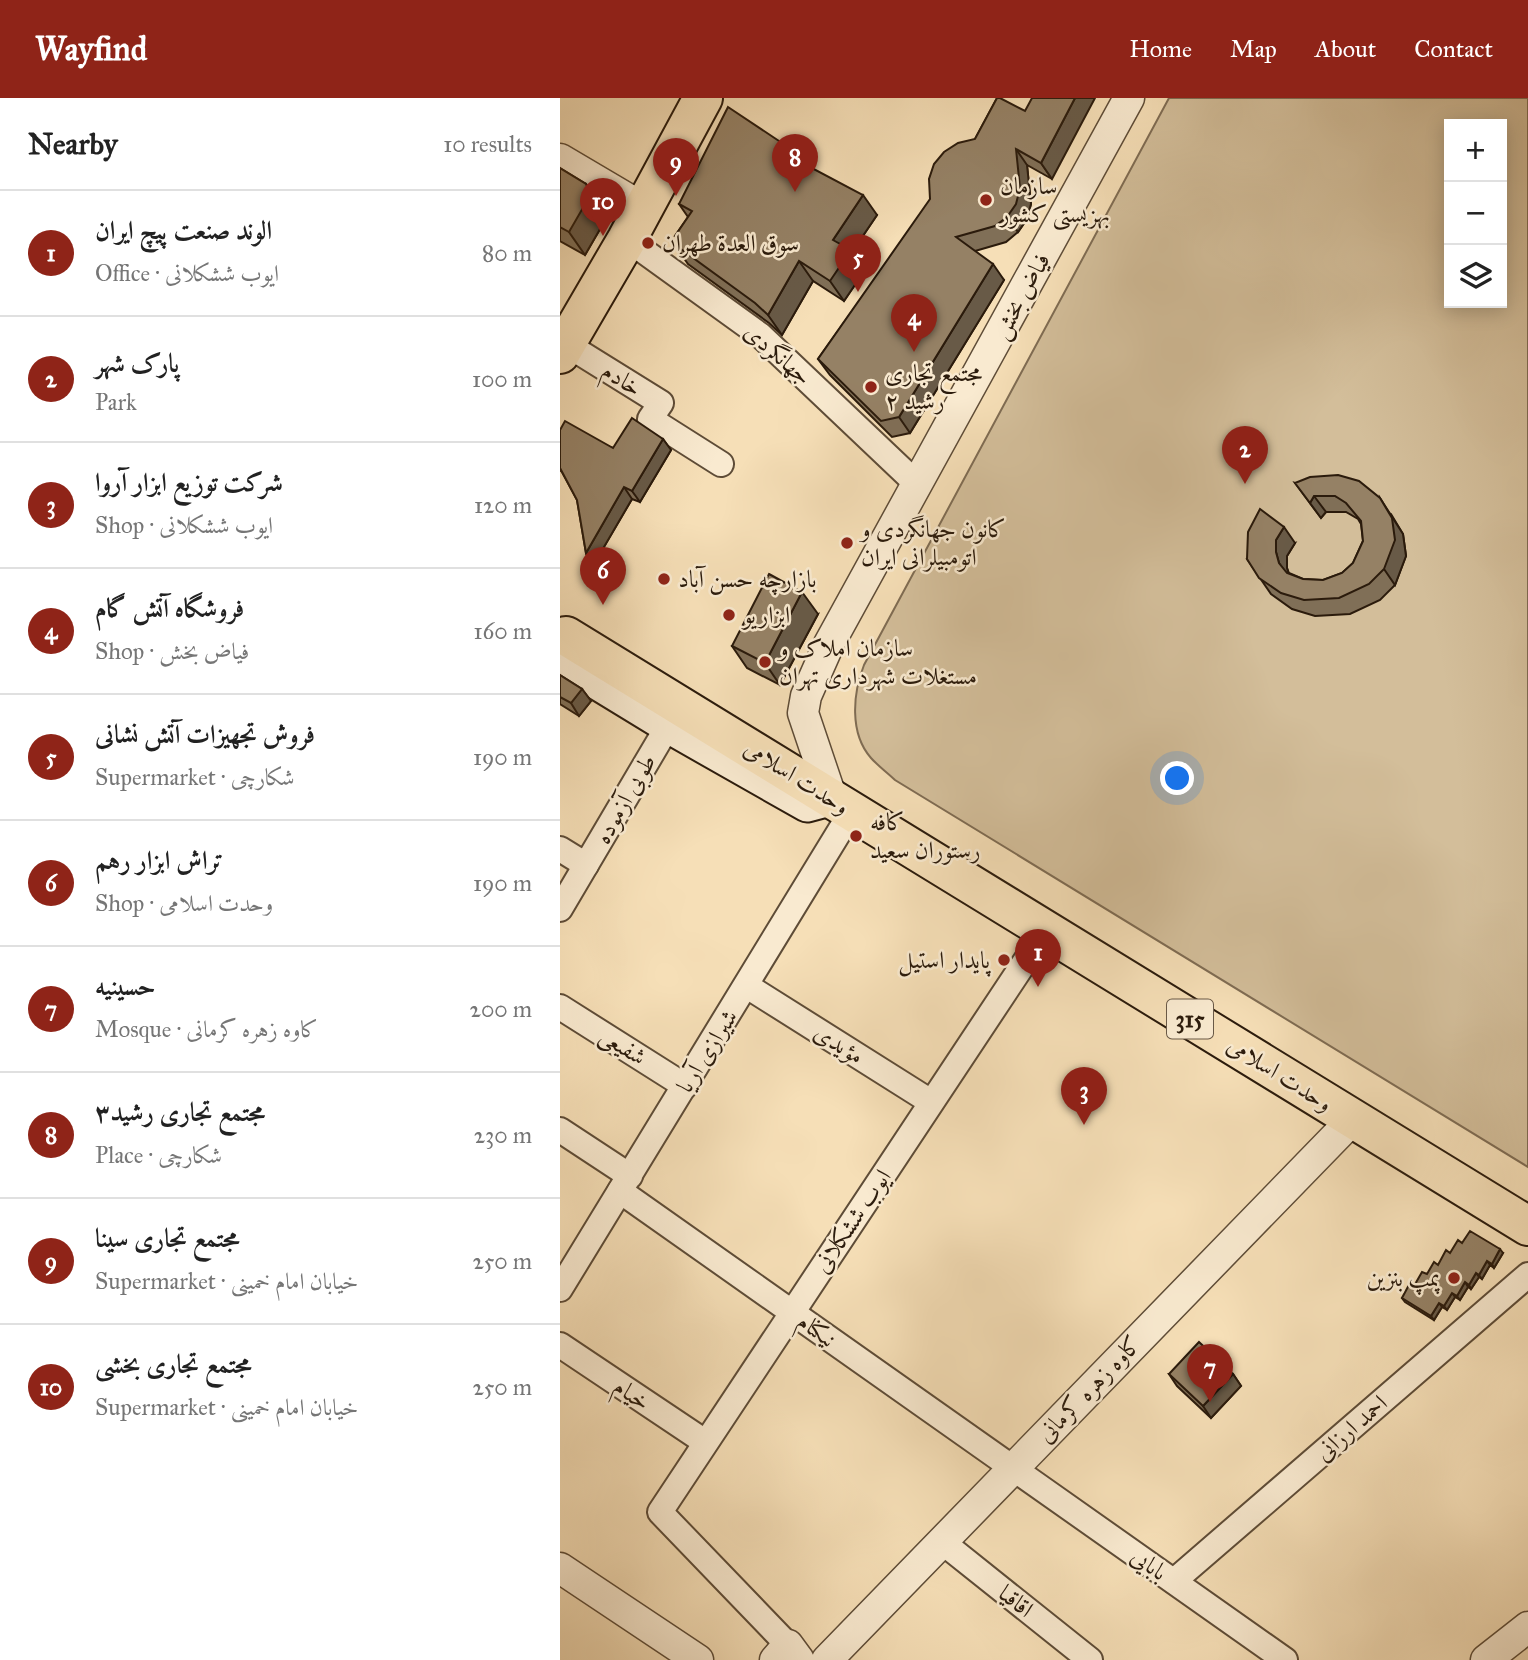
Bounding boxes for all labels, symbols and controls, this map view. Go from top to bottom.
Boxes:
text: Wayfind [35,29,147,69]
text: Home [1129,34,1192,64]
text: Map [1230,34,1277,64]
text: About [1315,34,1376,64]
text: Contact [1414,34,1493,64]
map controls [1444,119,1507,308]
button: + [1444,119,1507,182]
text: Nearby [28,126,118,162]
text: 10 results [443,130,532,158]
pin: 8 [772,134,818,192]
pin: 9 [653,138,699,196]
place label: سازمان بهزیستی کشور [998,171,1110,231]
pin: 10 [580,178,626,236]
button: − [1444,182,1507,245]
marker: سازمان بهزیستی کشور [978,192,994,208]
text: الوند صنعت پیچ ایران [95,214,272,246]
place label: سوق العدة طهران [662,228,799,258]
pin: 5 [835,234,881,292]
marker: سوق العدة طهران [640,235,656,251]
text: 1 [46,239,56,267]
text: 80 m [482,239,532,267]
button: layers [1444,245,1507,308]
street label: فیاض بخش [985,248,1058,345]
text: Office · ایوب ششکلانی [95,259,279,287]
pin: 4 [891,294,937,352]
street label: جهانگردی [738,316,818,392]
text: پارک شهر [95,347,179,379]
street label: خادم [593,355,648,408]
place label: مجتمع تجاری رشید ۲ [885,358,983,416]
text: 2 [45,365,57,393]
text: 100 m [472,365,532,393]
marker: مجتمع تجاری رشید ۲ [863,379,879,395]
text: Park [95,388,137,416]
pin: 2 [1222,426,1268,484]
text: شرکت توزیع ابزار آروا [95,466,283,498]
text: 3 [46,491,56,519]
text: 120 m [474,491,532,519]
text: Shop · ایوب ششکلانی [95,511,273,539]
place label: کانون جهانگردی و اتومبیلرانی ایران [858,514,1006,572]
marker: کانون جهانگردی و اتومبیلرانی ایران [839,535,855,551]
pin: 6 [580,547,626,605]
place label: بازارچه حسن آباد [678,564,817,596]
marker: بازارچه حسن آباد [656,571,672,587]
text: فروشگاه آتش گام [95,592,244,624]
place label: ابزاریو [741,600,790,630]
marker: ابزاریو [721,607,737,623]
text: 4 [45,617,57,645]
text: 160 m [474,617,532,645]
place label: سازمان املاک و مستغلات شهرداری تهران [776,633,977,691]
text: Shop · فیاض بخش [95,637,249,665]
marker: سازمان املاک و مستغلات شهرداری تهران [757,654,773,670]
text: فروش تجهیزات آتش نشانی [95,718,315,750]
street label: وحدت اسلامی [739,733,855,821]
text: 5 [46,743,56,771]
text: 190 m [473,743,532,771]
street label: طوبی آزموده [587,749,664,850]
your location [1160,761,1194,795]
text: Supermarket · شکارچی [95,763,295,791]
place label: کافه رستوران سعید [870,807,981,865]
marker: کافه رستوران سعید [848,828,864,844]
text: تراش ابزار رهم [95,844,224,876]
text: 6 [45,869,57,897]
text: 190 m [473,869,532,897]
text: Shop · وحدت اسلامی [95,889,273,917]
pin: 1 [1015,929,1061,987]
place label: پایدار استیل [898,945,991,977]
marker: پایدار استیل [996,952,1012,968]
text: حسینیه [95,970,156,1002]
text: 7 [45,995,57,1023]
text: 200 m [470,995,532,1023]
road number: 315 [1167,1000,1213,1038]
street label: شیرازی آریا [670,1004,744,1098]
text: Mosque · کاوه زهره کرمانی [95,1015,318,1043]
street label: مؤیدی [808,1017,870,1071]
street label: شفیعی [593,1020,652,1073]
street label: وحدت اسلامی [1222,1030,1338,1118]
pin: 3 [1061,1067,1107,1125]
text: مجتمع تجاری رشید۳ [95,1096,265,1128]
text: 8 [45,1121,57,1149]
text: 230 m [474,1121,532,1149]
text: Place · شکارچی [95,1141,222,1169]
street label: ایوب ششکلانی [806,1163,898,1279]
text: مجتمع تجاری سینا [95,1222,239,1254]
text: 9 [45,1247,57,1275]
text: 250 m [472,1247,532,1275]
place label: پمپ بنزین [1366,1263,1441,1295]
text: Supermarket · خیابان امام خمینی [95,1267,358,1295]
marker: پمپ بنزین [1446,1270,1462,1286]
street label: نیکنام [788,1306,842,1359]
street label: کاوه زهره کرمانی [1030,1329,1148,1449]
pin: 7 [1187,1344,1233,1402]
text: مجتمع تجاری بخشی [95,1348,252,1380]
street label: خیام [605,1371,656,1422]
text: 10 [40,1373,62,1401]
text: 250 m [472,1373,532,1401]
street label: احمد ارزانی [1309,1388,1393,1468]
text: Supermarket · خیابان امام خمینی [95,1393,358,1421]
street label: بابایی [1125,1541,1173,1587]
street label: اقاقیا [992,1578,1040,1624]

